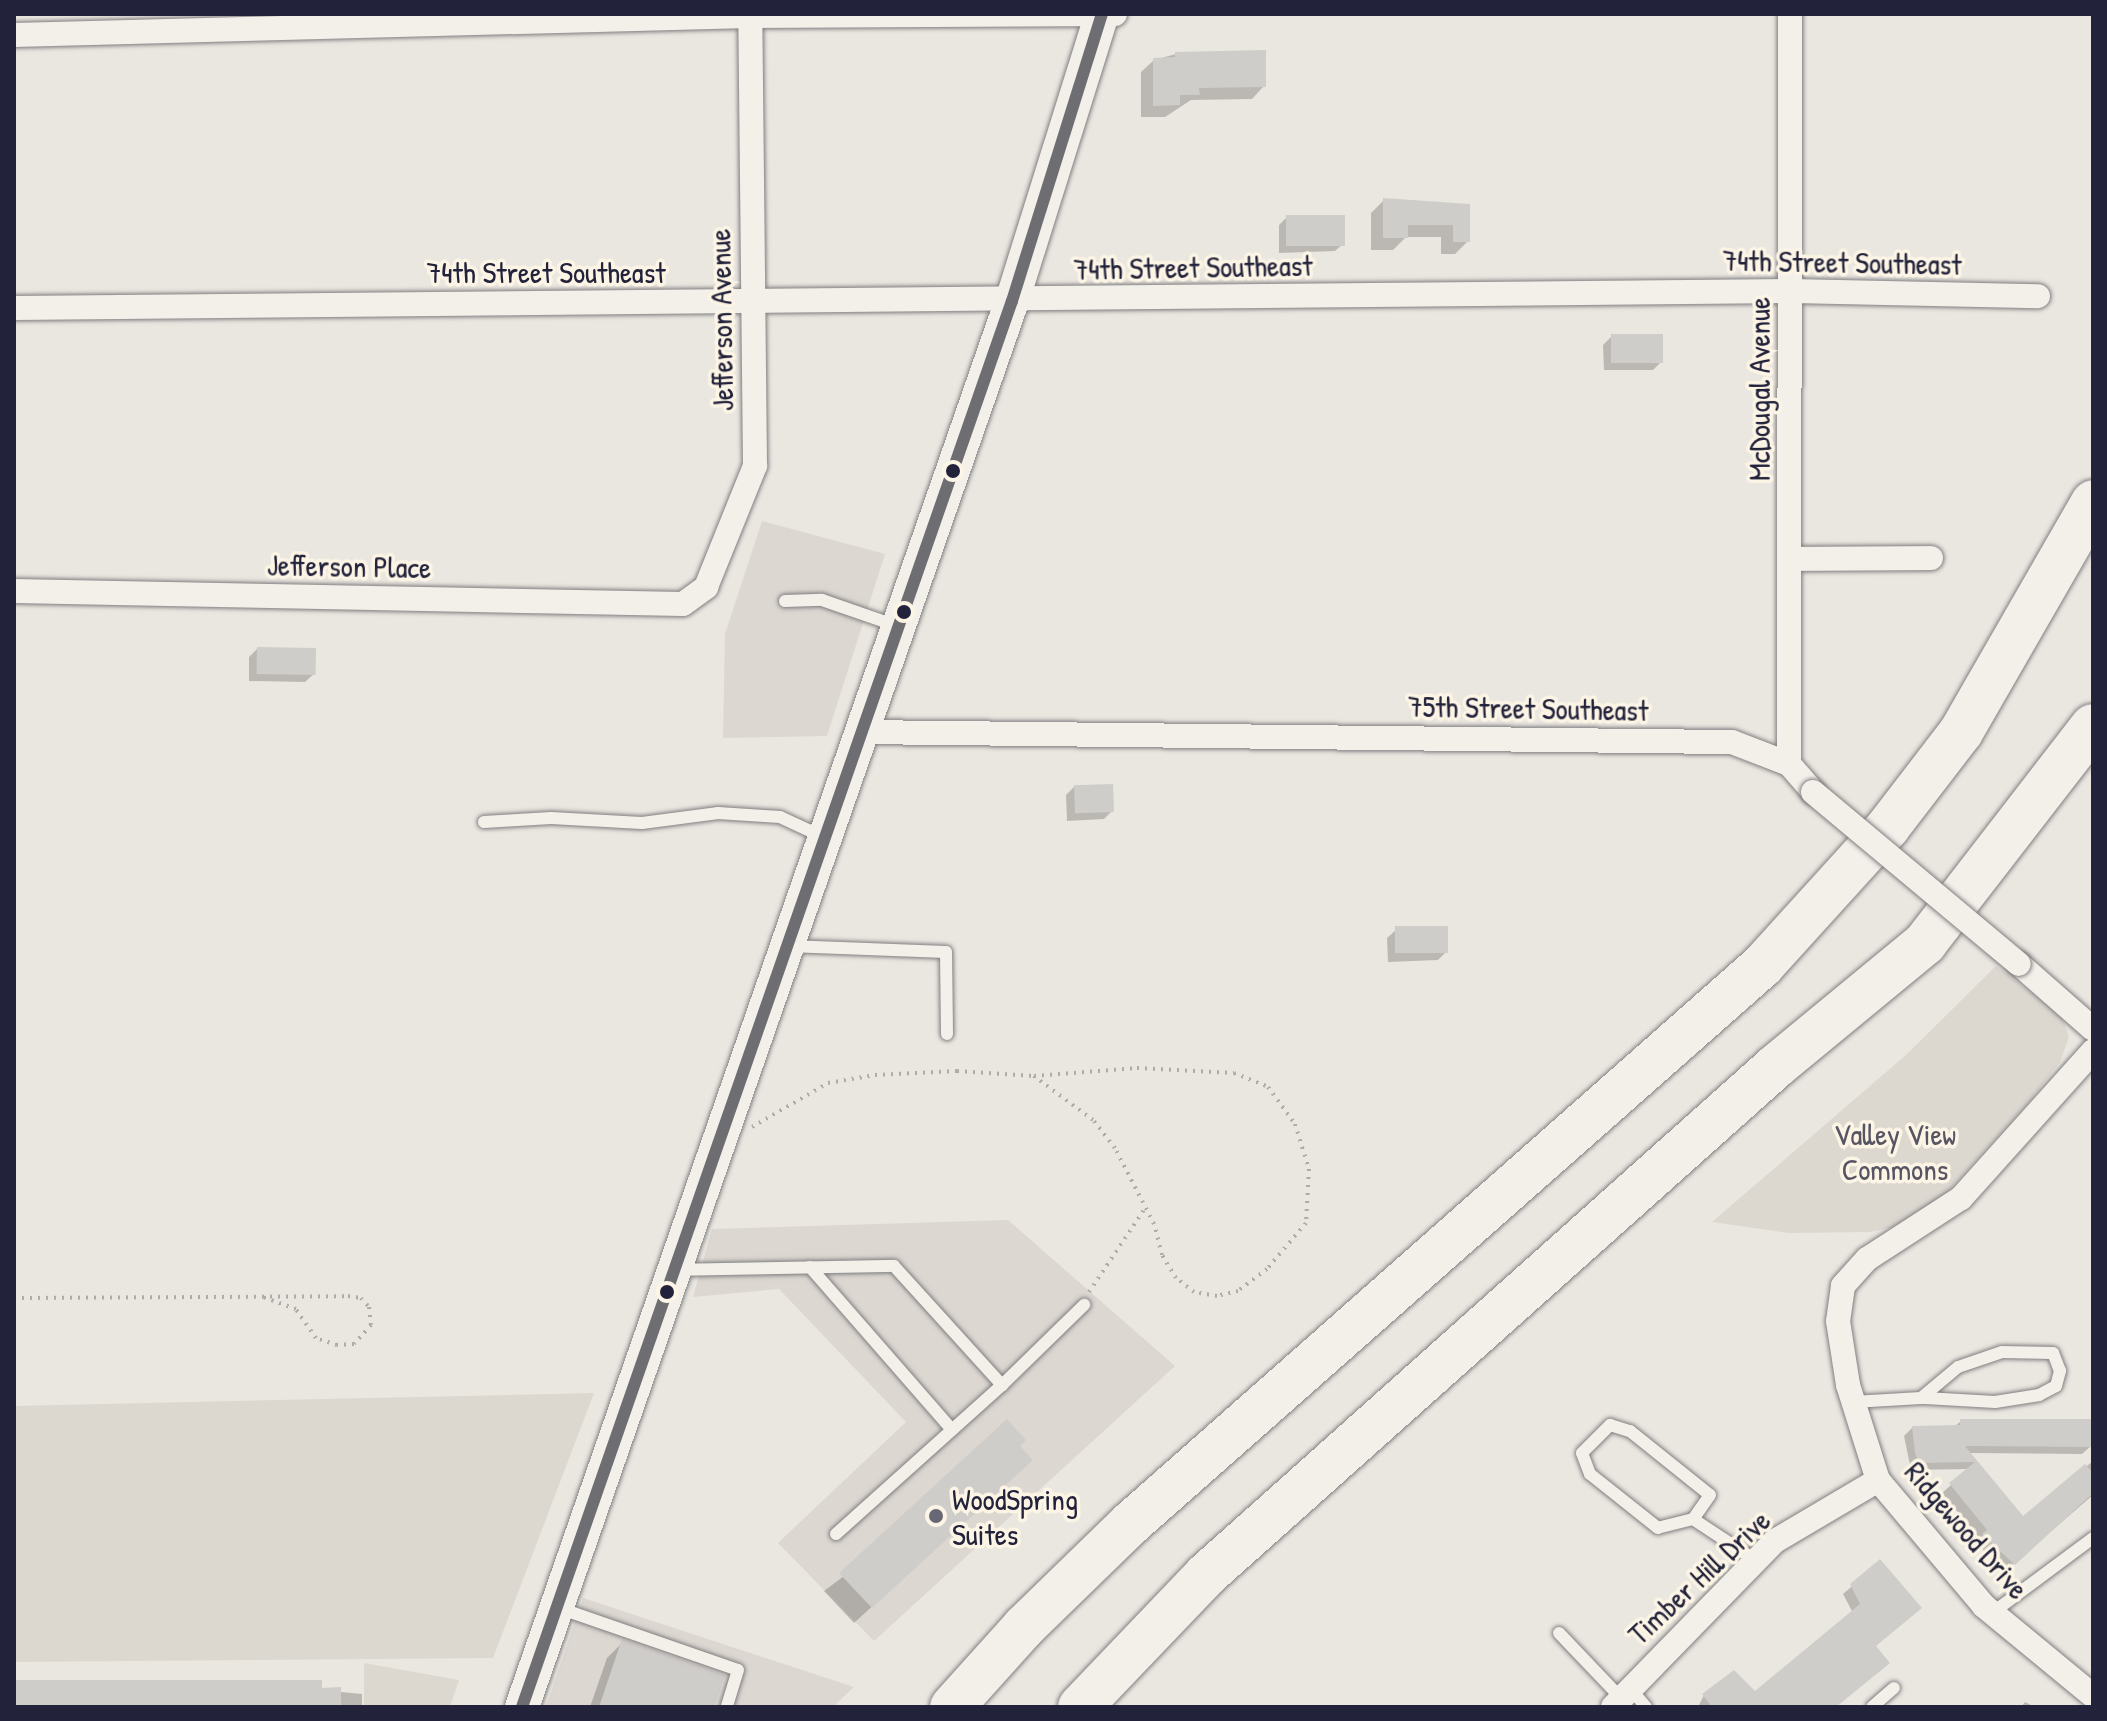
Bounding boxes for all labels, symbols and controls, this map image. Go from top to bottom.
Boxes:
street label: Jefferson Avenue [701,228,741,412]
street label: 74th Street Southeast [1722,242,1962,282]
street label: 74th Street Southeast [1073,247,1313,287]
street label: 74th Street Southeast [426,254,666,290]
street label: McDougal Avenue [1741,297,1777,481]
unlabelled marker [945,463,961,479]
street label: Jefferson Place [267,547,431,585]
unlabelled marker [896,604,912,620]
street label: 75th Street Southeast [1407,688,1649,728]
park label: Valley View Commons [1834,1116,1956,1186]
unlabelled marker [659,1284,675,1300]
street label: Ridgewood Drive [1897,1454,2037,1606]
place label: WoodSpring Suites [952,1481,1078,1552]
street label: Timber Hill Drive [1621,1502,1777,1652]
marker: WoodSpring Suites [927,1507,945,1525]

